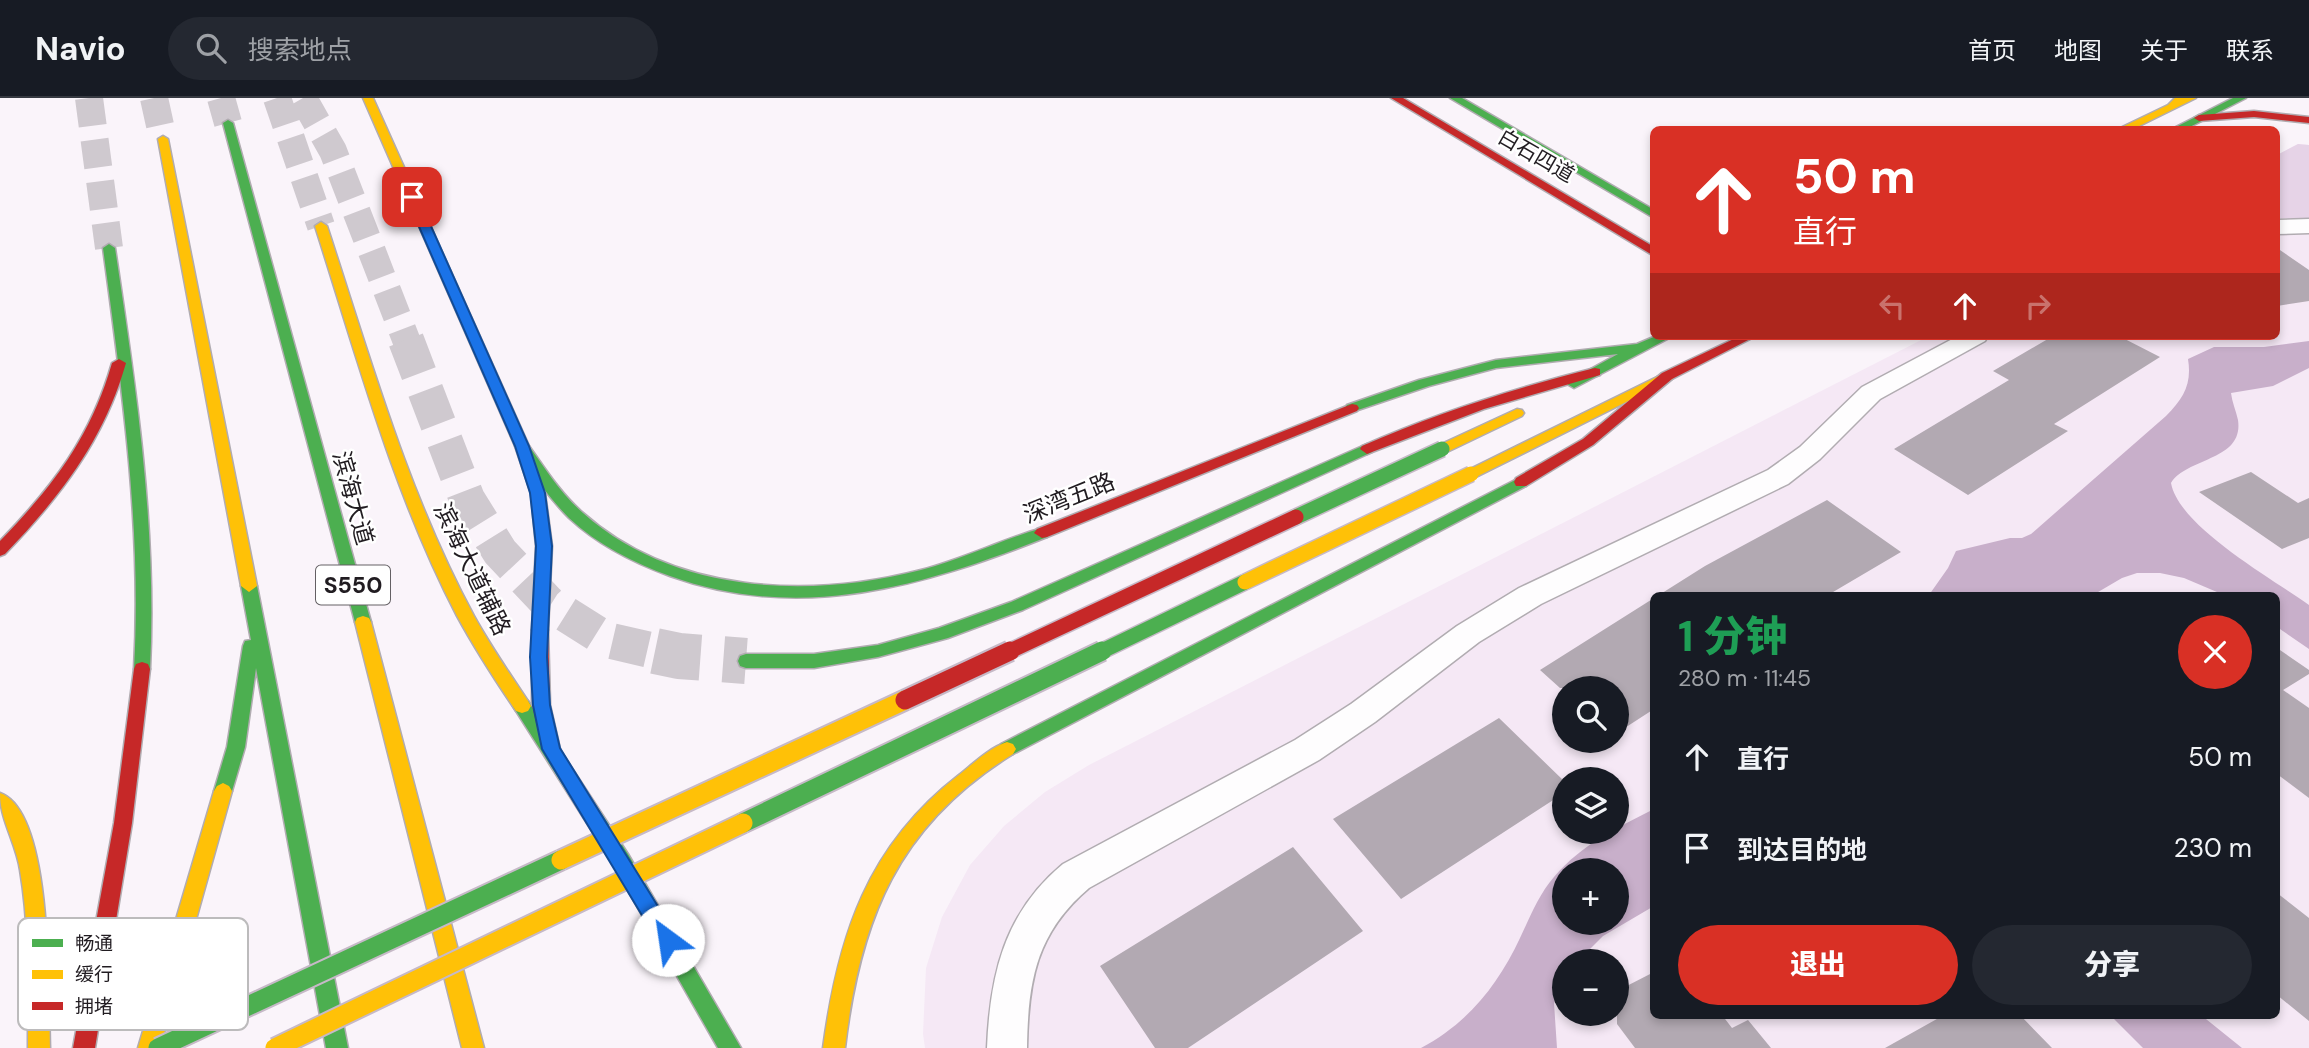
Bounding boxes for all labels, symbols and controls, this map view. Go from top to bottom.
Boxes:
search box [168,17,658,80]
text: Navio [35,27,126,70]
icon: search [192,29,230,67]
text: 搜索地点 [248,33,352,67]
text: 首页 [1968,35,2016,66]
text: 地图 [2054,35,2102,66]
text: 关于 [2140,35,2188,66]
text: 联系 [2226,35,2274,66]
street label: 白石四道 [1493,123,1579,189]
text: 50 m [1793,144,1916,208]
icon: ahead [1678,154,1769,245]
pin [382,167,442,227]
icon: arrive [393,178,431,216]
text: 直行 [1793,211,1857,253]
icon: left [1873,287,1911,325]
icon: ahead [1946,287,1984,325]
icon: right [2019,287,2057,325]
street label: 滨海大道 [326,447,381,548]
street label: 深湾五路 [1019,465,1119,530]
street label: 滨海大道辅路 [427,497,518,640]
road number: S550 [316,565,390,604]
text: 1 分钟 [1678,609,1787,664]
button: close [2178,615,2252,689]
text: 280 m · 11:45 [1678,663,1811,693]
map controls [1552,676,1629,1026]
button: search [1552,676,1629,753]
icon: ahead [1678,738,1716,776]
text: 50 m [2188,740,2252,774]
text: 直行 [1737,742,1789,776]
button: layers [1552,767,1629,844]
icon: arrive [1678,829,1716,867]
text: 230 m [2174,831,2252,865]
text: 到达目的地 [1737,833,1867,867]
button: + [1552,858,1629,935]
position arrow [631,903,705,977]
legend [18,918,248,1030]
button: 退出 [1678,925,1958,1005]
button: 分享 [1972,925,2252,1005]
text: 畅通 [75,931,113,956]
button: − [1552,949,1629,1026]
text: 缓行 [75,962,113,987]
text: 拥堵 [75,994,113,1019]

